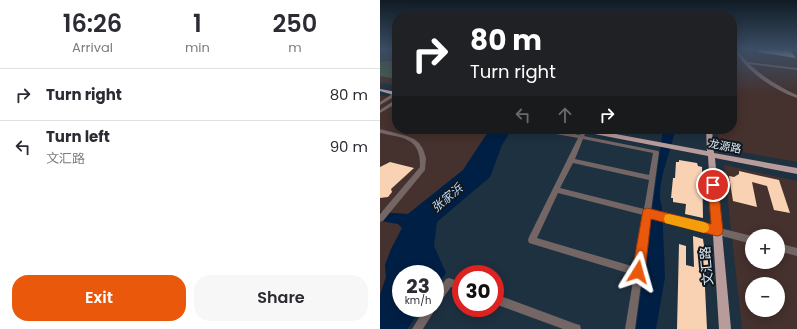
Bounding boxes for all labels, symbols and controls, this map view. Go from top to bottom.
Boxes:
text: 16:26 [63,7,122,40]
text: 1 [193,7,202,40]
text: 250 [273,7,317,40]
text: 80 m [470,21,542,60]
icon: right [404,28,456,80]
text: Arrival [72,38,113,57]
text: min [185,38,210,57]
text: m [288,38,302,57]
text: Turn right [470,59,556,84]
icon: right [12,84,34,106]
text: Turn right [46,84,122,105]
text: 80 m [330,84,368,105]
icon: left [512,104,534,126]
icon: ahead [554,104,576,126]
icon: right [596,104,618,126]
text: Turn left [46,126,110,147]
street label: 龙源路 [707,135,743,157]
icon: left [12,136,34,158]
text: 90 m [330,136,368,157]
text: 文汇路 [46,149,85,168]
pin [696,168,730,202]
icon: arrive [702,174,724,196]
water label: 张家浜 [427,179,467,216]
map controls [745,229,785,317]
button: + [745,229,785,269]
street label: 文汇路 [695,246,718,286]
position arrow [617,251,659,293]
speed limit sign: 30 [452,265,504,317]
text: 23 [406,272,430,300]
button: Exit [12,275,186,321]
button: Share [194,275,368,321]
button: − [745,277,785,317]
text: km/h [405,293,431,308]

